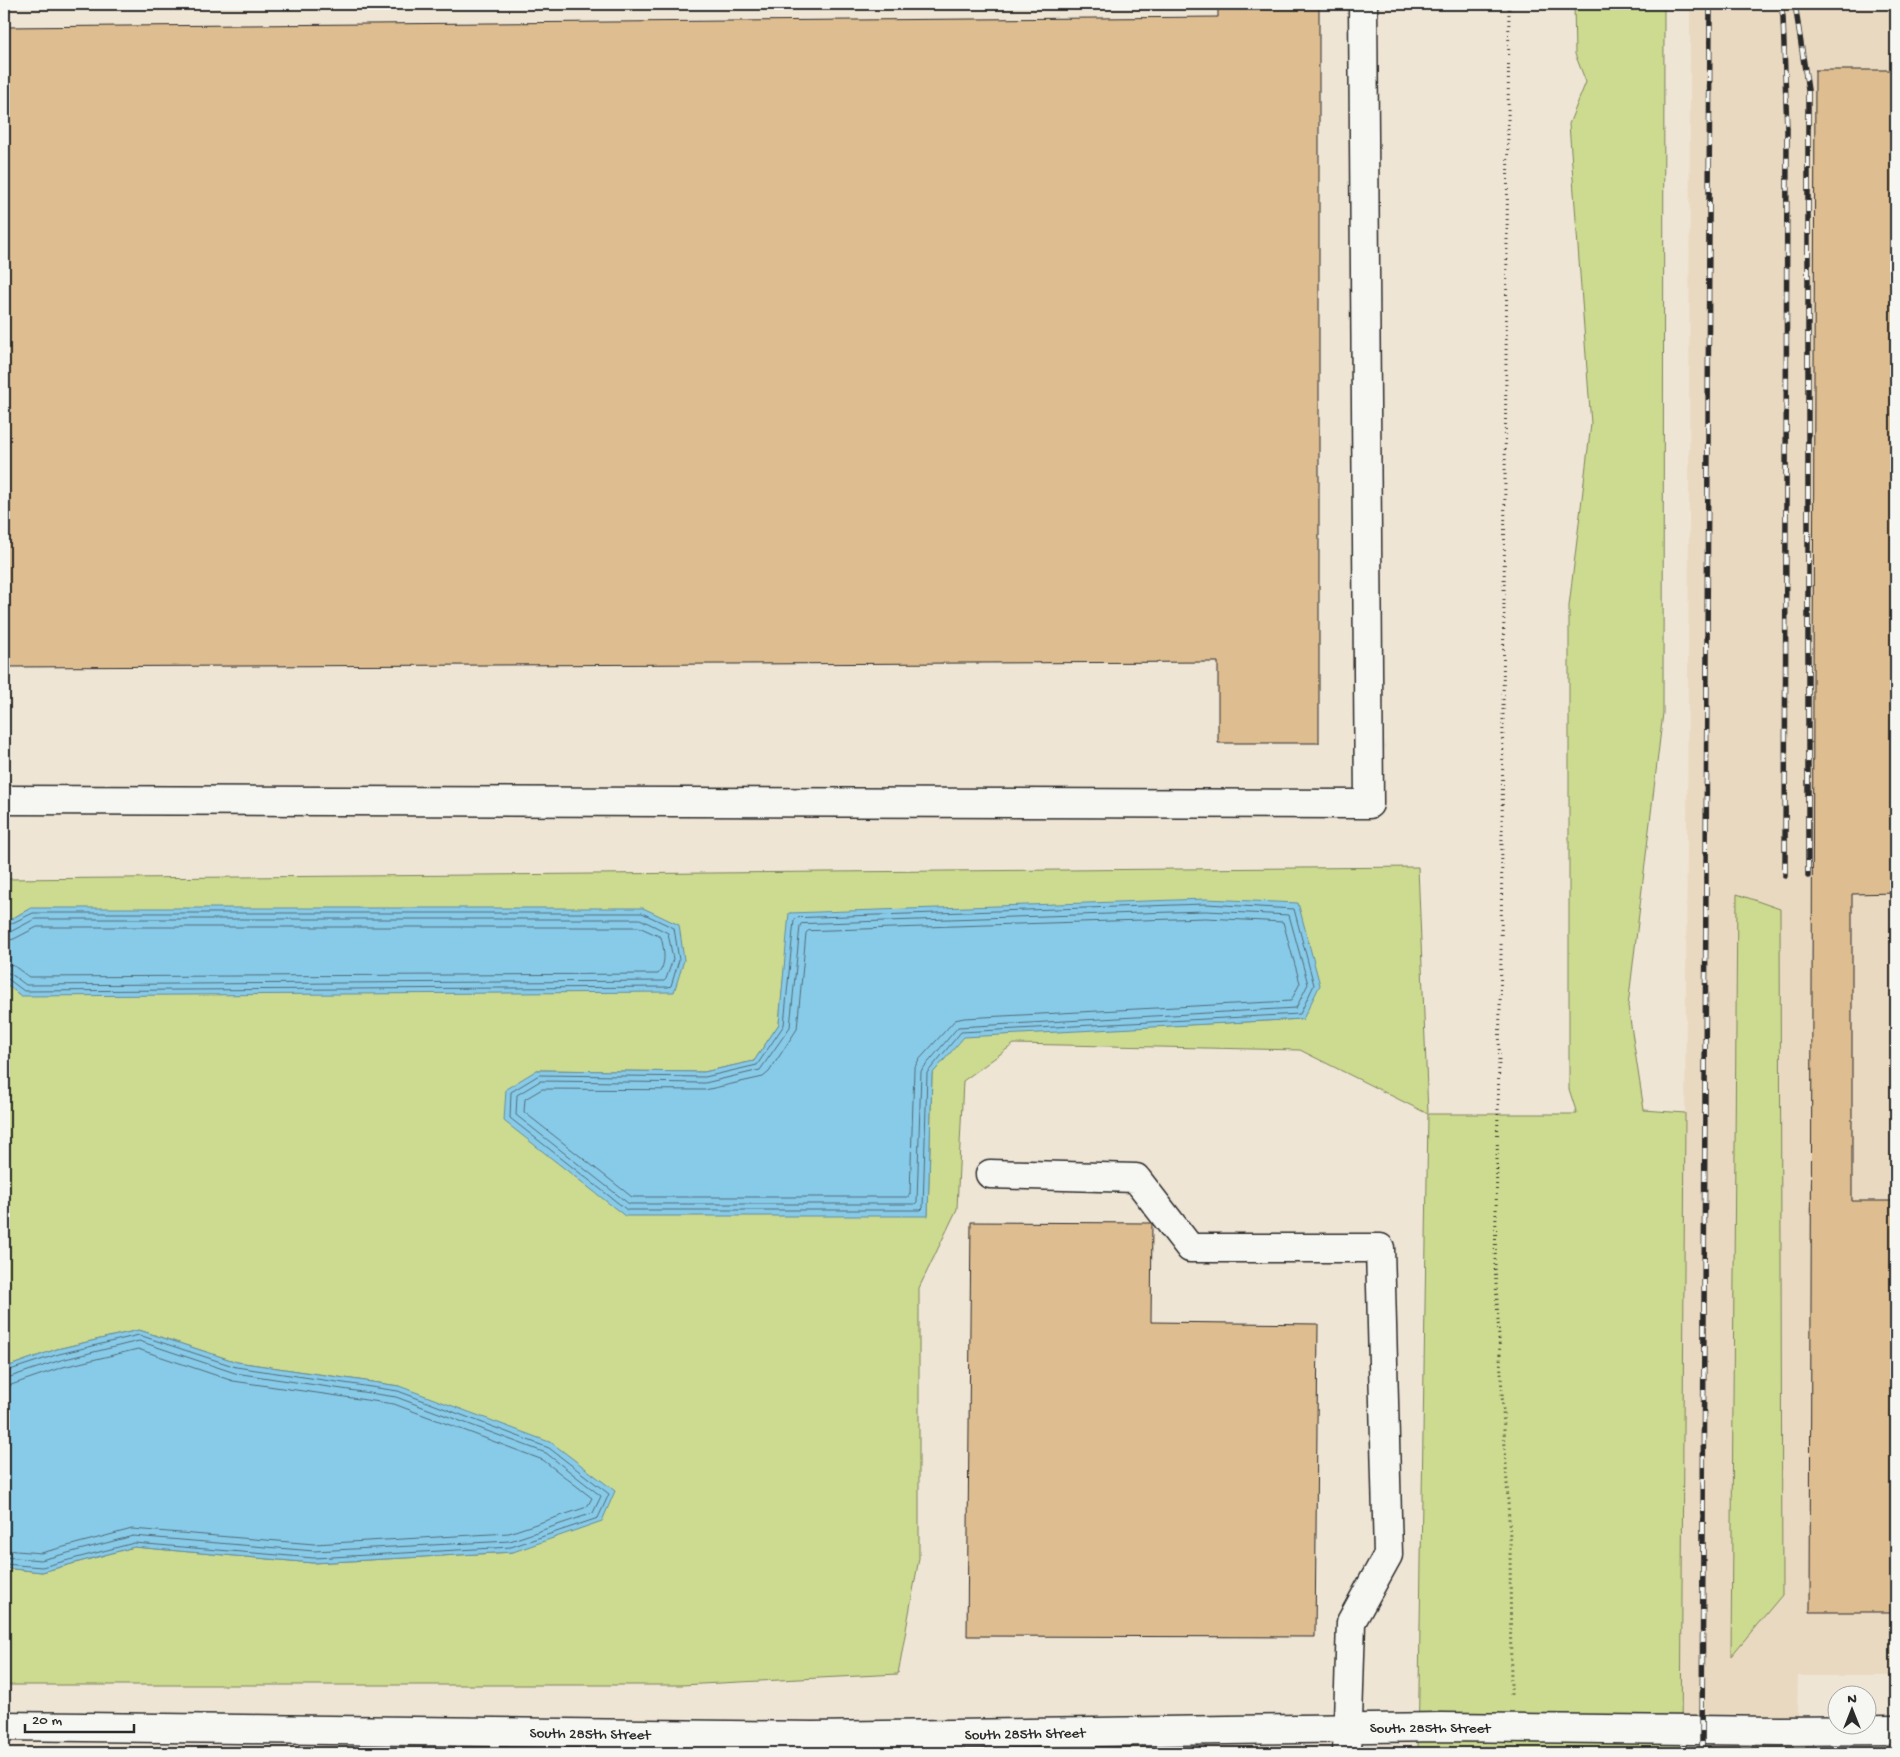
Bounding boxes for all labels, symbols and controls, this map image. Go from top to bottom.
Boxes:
north arrow [1828,1684,1878,1734]
text: N [1847,1691,1857,1708]
scale bar [25,1702,134,1734]
text: 20 m [32,1712,62,1730]
street label: South 285th Street [1370,1720,1492,1738]
street label: South 285th Street [529,1725,652,1745]
street label: South 285th Street [965,1725,1087,1745]

